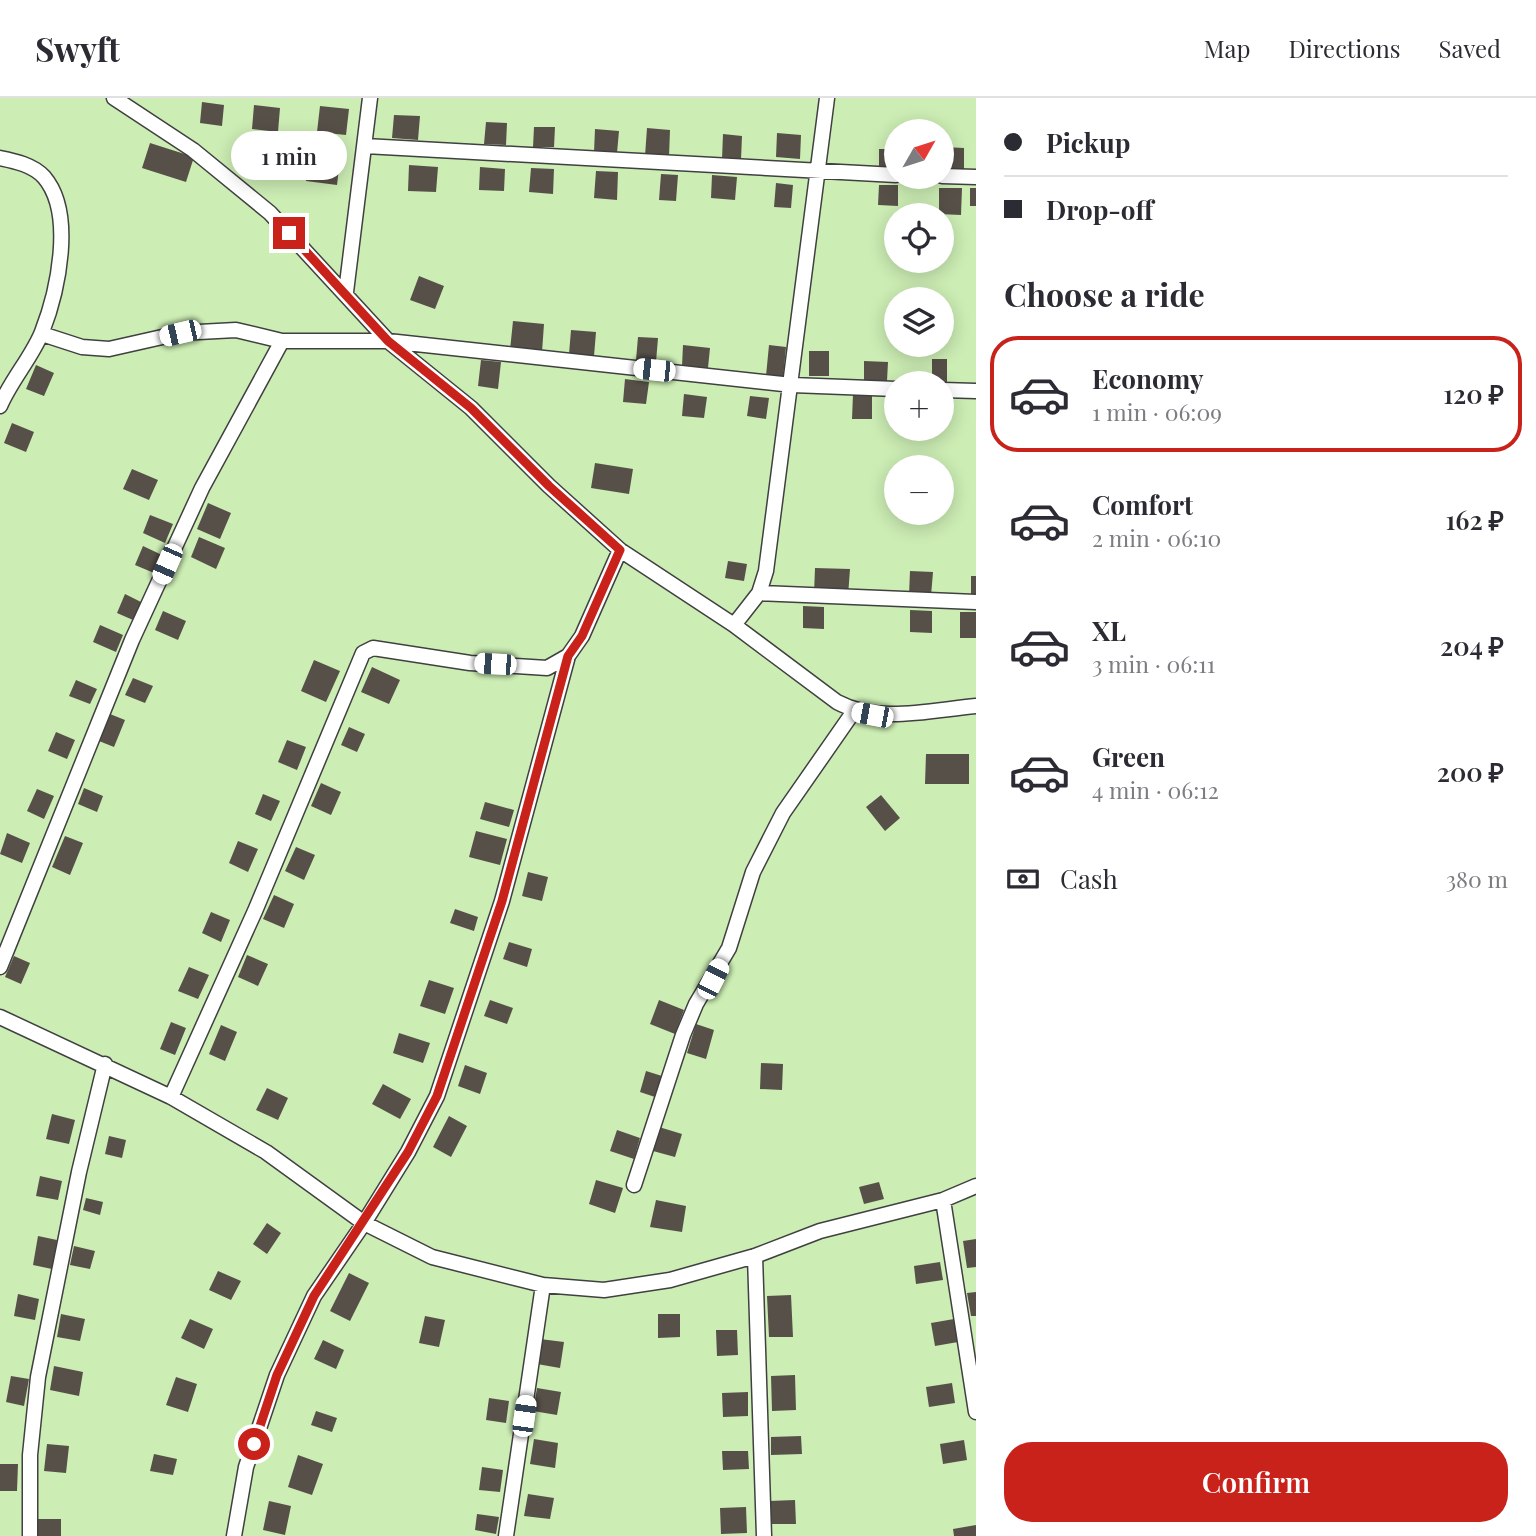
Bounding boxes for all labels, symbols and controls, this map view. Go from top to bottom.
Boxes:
text: Swyft [35,26,120,70]
text: Map [1204,32,1250,64]
text: Directions [1288,32,1401,64]
text: Saved [1439,32,1501,64]
north arrow [884,119,954,189]
map controls [884,119,954,525]
text: Pickup [1046,125,1130,160]
callout: 1 min [231,131,347,180]
text: 1 min [261,140,317,171]
text: Drop-off [1046,192,1153,227]
button: locate [884,203,954,273]
route end [273,217,305,249]
text: Choose a ride [1004,272,1205,315]
button: layers [884,287,954,357]
car [158,318,203,348]
car [633,357,676,383]
text: Economy [1092,361,1203,396]
icon: car [1008,363,1071,426]
button: + [884,371,954,441]
text: 120 ₽ [1443,376,1504,411]
text: 1 min · 06:09 [1092,396,1222,427]
button: − [884,455,954,525]
text: Comfort [1092,487,1193,522]
icon: car [1008,489,1071,552]
text: 162 ₽ [1446,502,1504,537]
text: 2 min · 06:10 [1092,522,1221,553]
car [149,541,186,587]
text: XL [1092,613,1126,648]
icon: car [1008,615,1071,678]
text: 204 ₽ [1440,628,1504,663]
text: 3 min · 06:11 [1092,648,1215,679]
car [474,652,517,676]
car [850,701,895,729]
text: Green [1092,739,1165,774]
icon: car [1008,741,1071,804]
text: 200 ₽ [1437,754,1504,789]
text: 4 min · 06:12 [1092,774,1219,805]
icon: cash [1004,860,1042,898]
text: Cash [1060,861,1118,896]
text: 380 m [1446,863,1508,894]
car [695,956,732,1002]
car [511,1394,538,1438]
route start [238,1428,270,1460]
button: Confirm [1004,1442,1508,1522]

